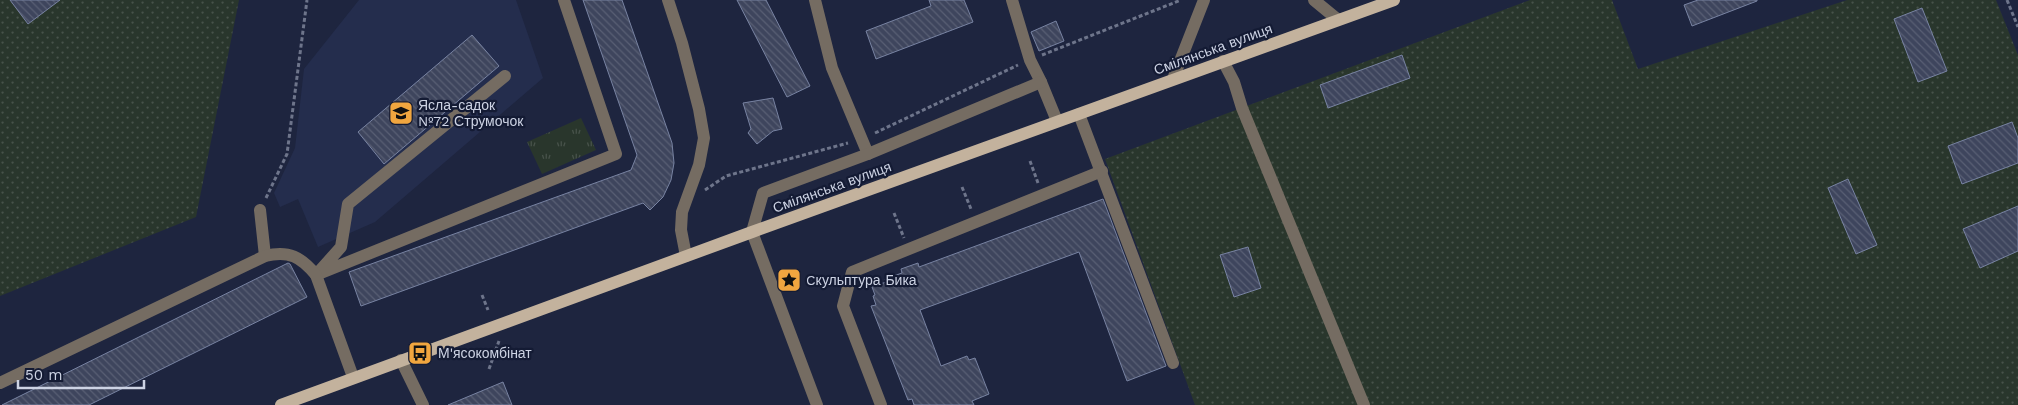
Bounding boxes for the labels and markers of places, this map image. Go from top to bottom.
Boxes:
place label: Ясла-садок №72 Струмочок [418,97,524,129]
school or university icon: Ясла-садок №72 Струмочок [388,100,414,126]
place icon: Cкульптура Бика [776,267,802,293]
place label: Cкульптура Бика [806,272,917,288]
bus stop icon: М'ясокомбінат [407,340,433,366]
place label: М'ясокомбінат [438,345,532,361]

